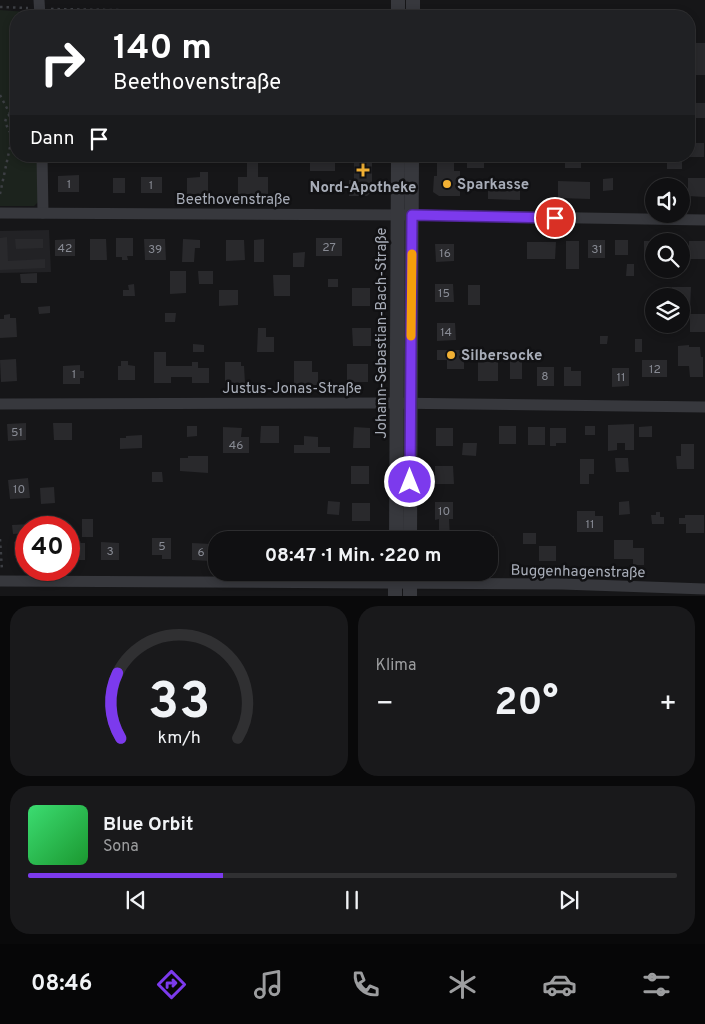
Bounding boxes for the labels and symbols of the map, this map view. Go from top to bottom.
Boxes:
marker: Nord-Apotheke [357,164,369,176]
place label: Sparkasse [457,176,529,195]
house number: 1 [67,177,71,193]
house number: 1 [149,178,153,194]
marker: Sparkasse [441,178,453,190]
place label: Nord-Apotheke [310,179,416,198]
street label: Beethovenstraße [176,191,290,210]
pin [534,197,576,239]
street label: Johann-Sebastian-Bach-Straße [373,227,392,439]
house number: 27 [322,240,336,256]
house number: 42 [58,241,72,257]
house number: 39 [148,242,162,258]
house number: 31 [591,242,603,258]
house number: 16 [439,246,451,262]
house number: 15 [438,286,450,302]
house number: 14 [440,325,452,341]
place label: Silbersocke [461,347,542,366]
marker: Silbersocke [445,349,457,361]
house number: 12 [649,362,661,378]
house number: 1 [72,367,76,383]
house number: 8 [541,369,549,385]
house number: 11 [617,370,625,386]
street label: Justus-Jonas-Straße [222,380,362,399]
house number: 51 [11,425,23,441]
house number: 46 [229,438,243,454]
position arrow [383,455,435,507]
house number: 10 [13,482,25,498]
house number: 10 [438,504,450,520]
speed limit sign: 40 [15,516,80,581]
house number: 11 [586,517,594,533]
house number: 5 [158,539,166,555]
house number: 3 [106,544,114,560]
house number: 6 [197,545,205,561]
street label: Buggenhagenstraße [510,562,646,583]

